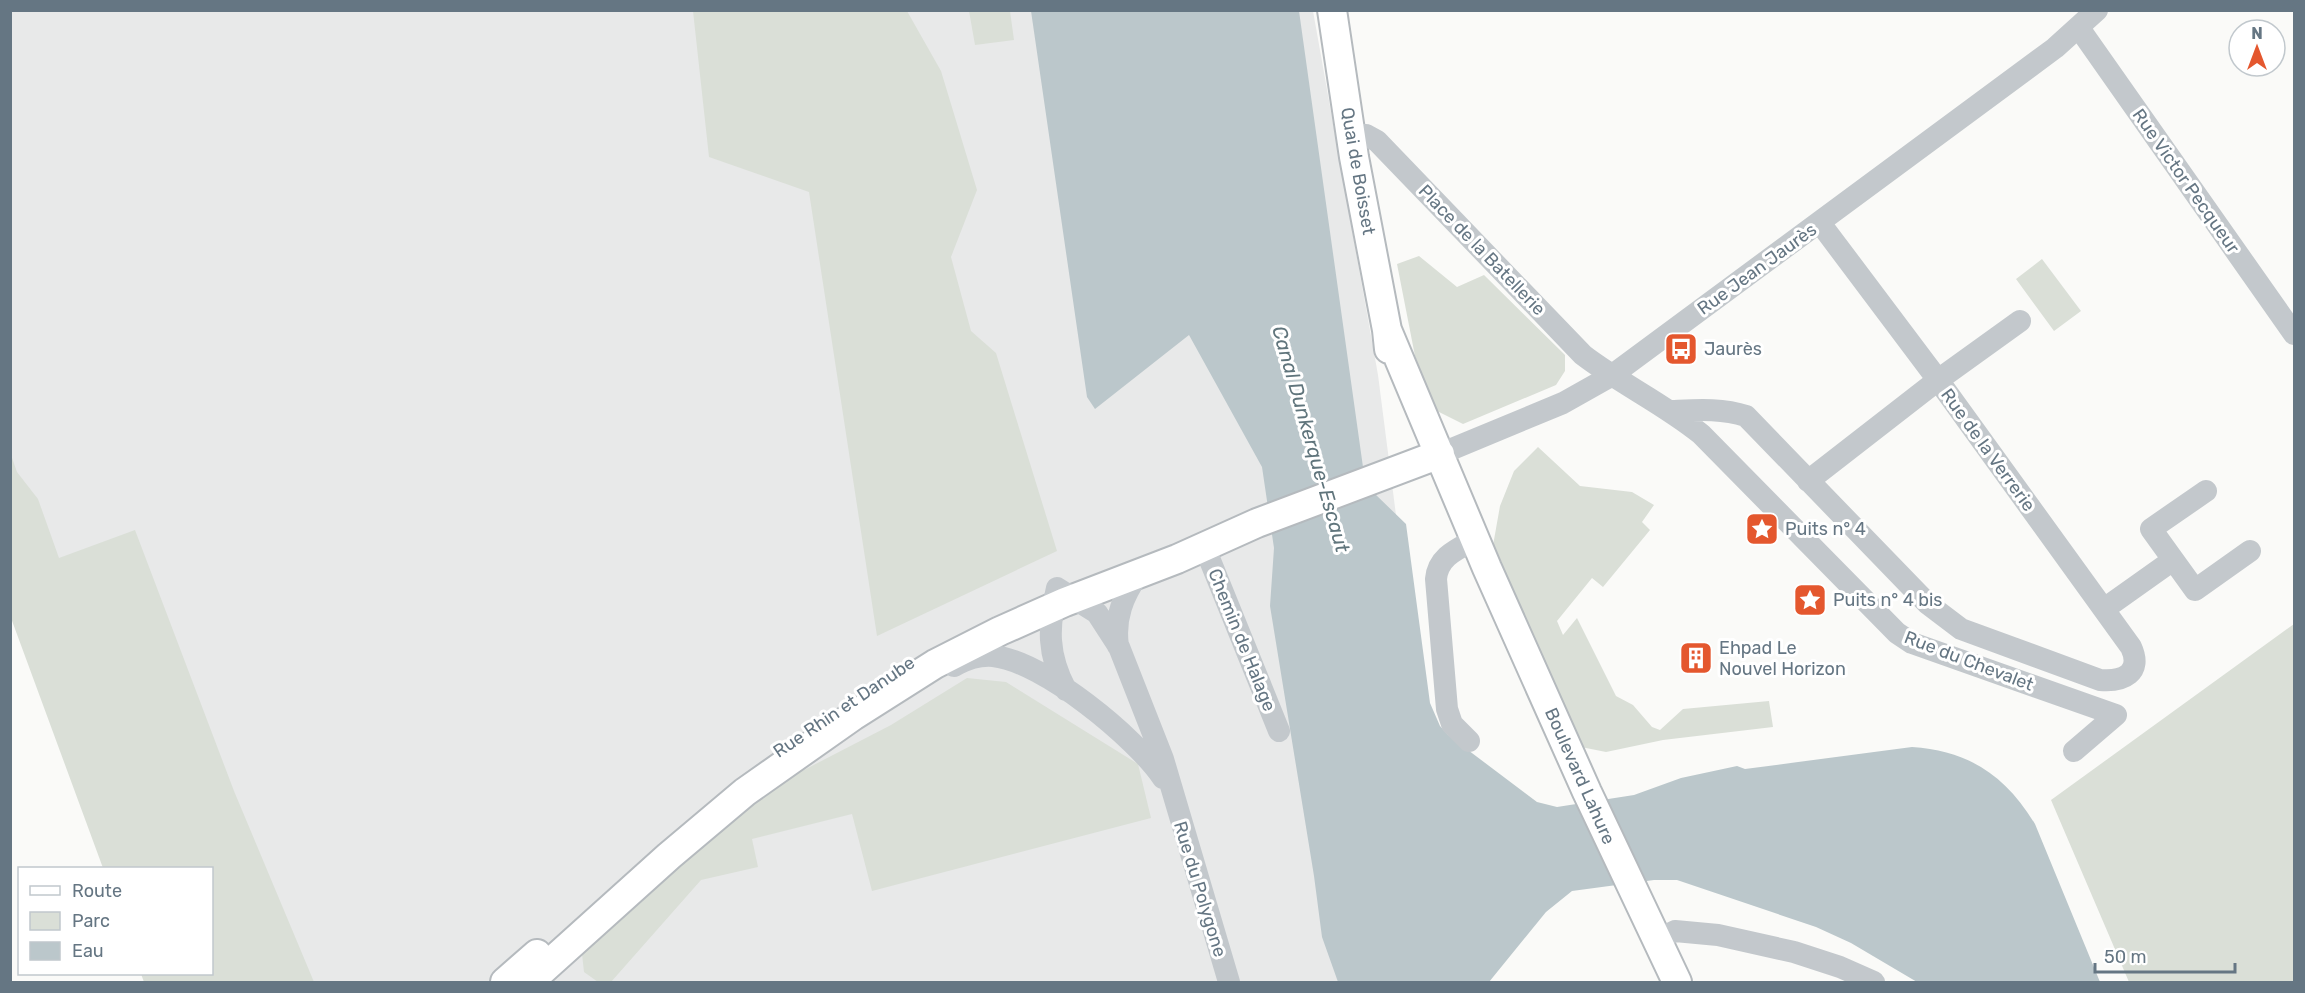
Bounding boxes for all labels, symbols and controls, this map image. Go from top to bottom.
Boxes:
north arrow [2227,18,2287,78]
text: N [2251,24,2263,43]
street label: Rue Victor Pecqueur [2128,104,2244,258]
street label: Quai de Boisset [1336,106,1380,236]
street label: Place de la Batellerie [1414,180,1550,320]
street label: Rue Jean Jaurès [1693,218,1821,320]
water label: Canal Dunkerque-Escaut [1267,323,1355,555]
bus stop icon: Jaurès [1663,331,1699,367]
place label: Jaurès [1704,338,1762,360]
street label: Rue de la Verrerie [1936,384,2040,516]
place icon: Puits n° 4 [1744,511,1780,547]
place label: Puits n° 4 [1785,518,1866,540]
street label: Chemin de Halage [1203,565,1281,715]
place icon: Puits n° 4 bis [1792,582,1828,618]
place label: Puits n° 4 bis [1833,589,1943,611]
street label: Rue du Chevalet [1901,626,2037,696]
place label: Ehpad Le Nouvel Horizon [1719,637,1846,680]
building icon: Ehpad Le Nouvel Horizon [1678,640,1714,676]
street label: Rue Rhin et Danube [769,651,919,763]
street label: Boulevard Lahure [1540,704,1620,848]
street label: Rue du Polygone [1169,818,1231,960]
legend [18,867,213,975]
text: Route [72,880,122,902]
text: Parc [72,910,110,932]
scale bar [2095,936,2234,974]
text: Eau [72,940,104,962]
text: 50 m [2104,946,2147,968]

